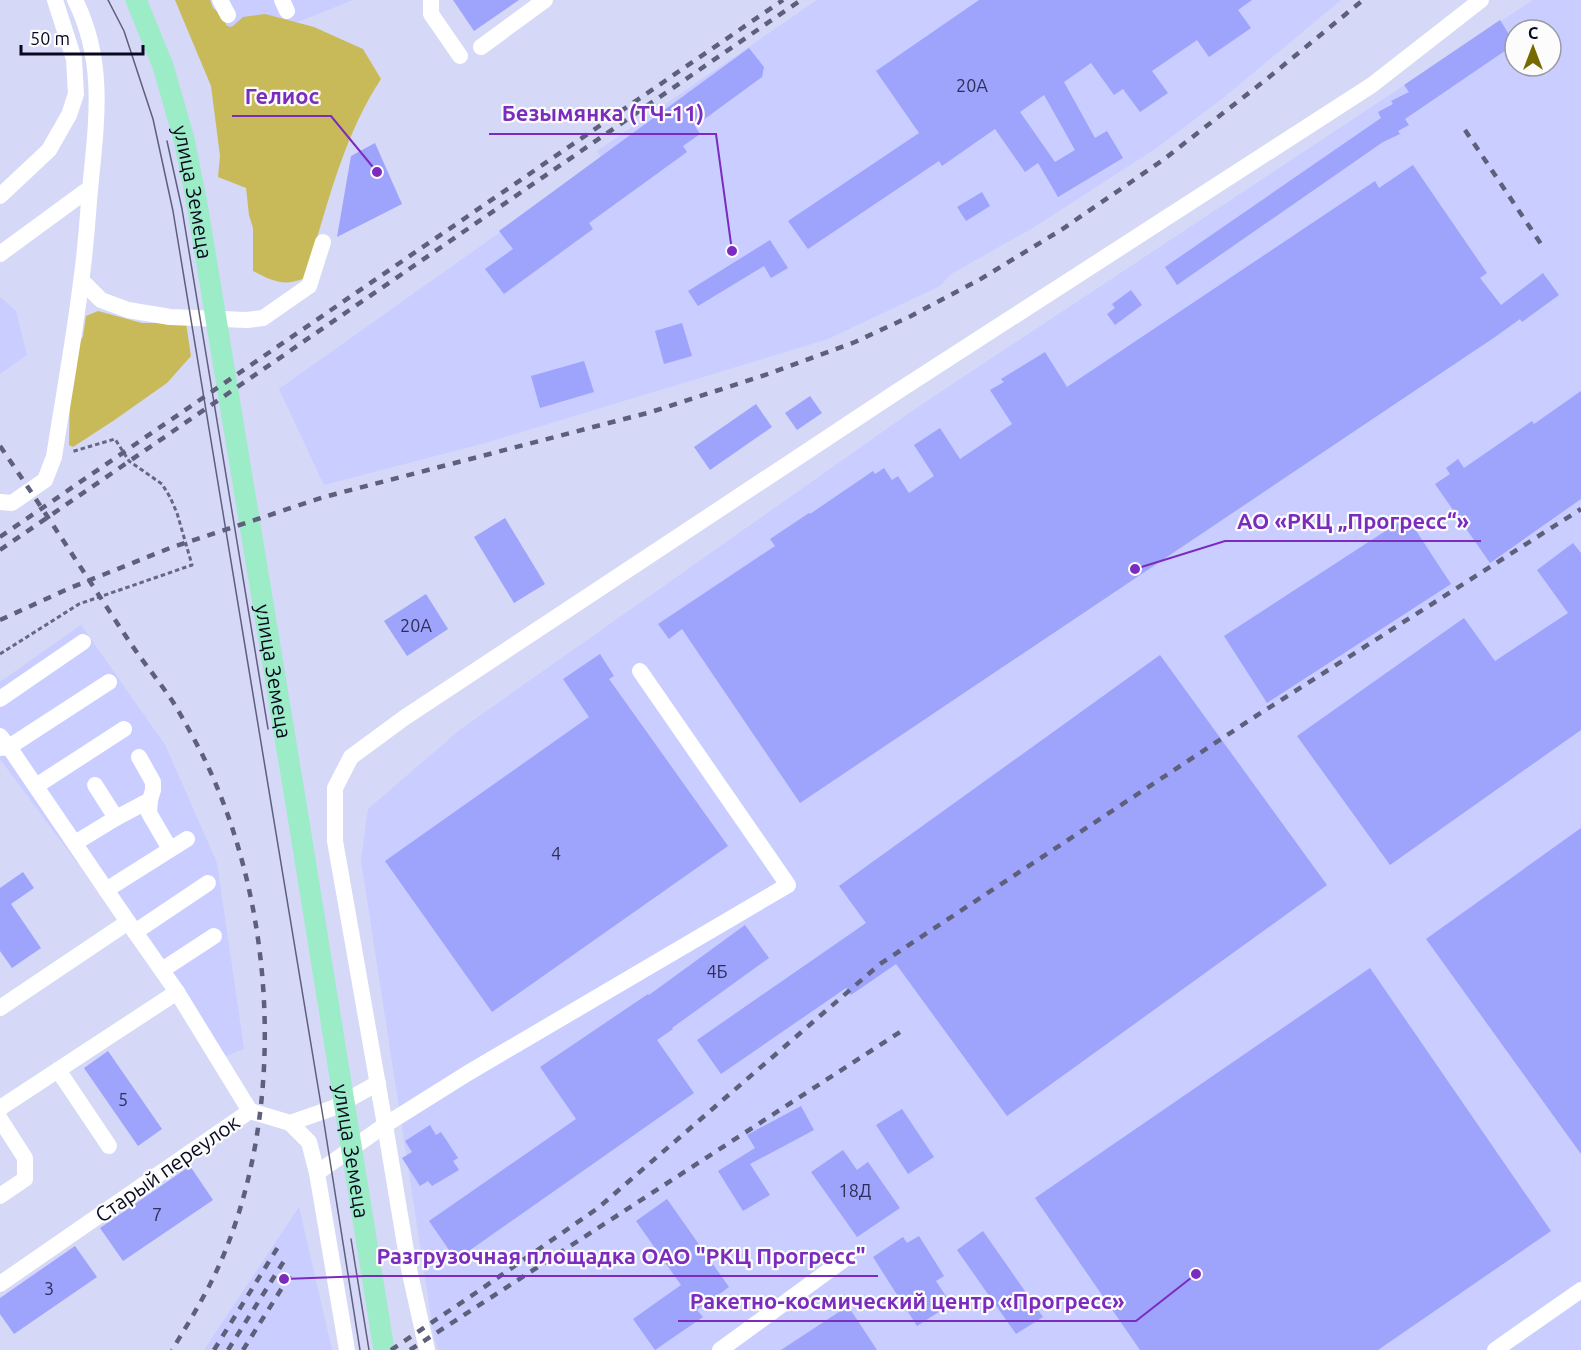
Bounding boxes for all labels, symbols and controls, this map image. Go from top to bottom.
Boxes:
scale bar [21,18,142,56]
north arrow [1503,18,1563,78]
text: С [1528,24,1538,42]
text: 50 m [30,28,70,48]
house number: 20А [956,75,988,95]
callout: Гелиос [232,76,331,116]
text: Гелиос [245,83,320,108]
callout: Безымянка (ТЧ-11) [489,94,716,134]
text: Безымянка (ТЧ-11) [502,100,704,126]
street label: улица Земеца [169,122,218,260]
callout: АО «РКЦ „Прогресс“» [1225,501,1481,541]
text: АО «РКЦ „Прогресс“» [1237,508,1469,533]
street label: улица Земеца [251,602,297,740]
house number: 20А [400,615,432,635]
house number: 4 [551,843,561,863]
house number: 4Б [706,961,728,981]
street label: улица Земеца [329,1082,375,1220]
house number: 5 [118,1089,128,1109]
street label: Старый переулок [90,1109,244,1227]
house number: 18Д [839,1180,871,1200]
house number: 7 [152,1204,162,1224]
callout: Разгрузочная площадка ОАО "РКЦ Прогресс" [365,1236,878,1276]
text: Разгрузочная площадка ОАО "РКЦ Прогресс" [376,1243,866,1268]
house number: 3 [44,1278,54,1298]
callout: Ракетно-космический центр «Прогресс» [678,1281,1136,1321]
text: Ракетно-космический центр «Прогресс» [690,1288,1124,1313]

